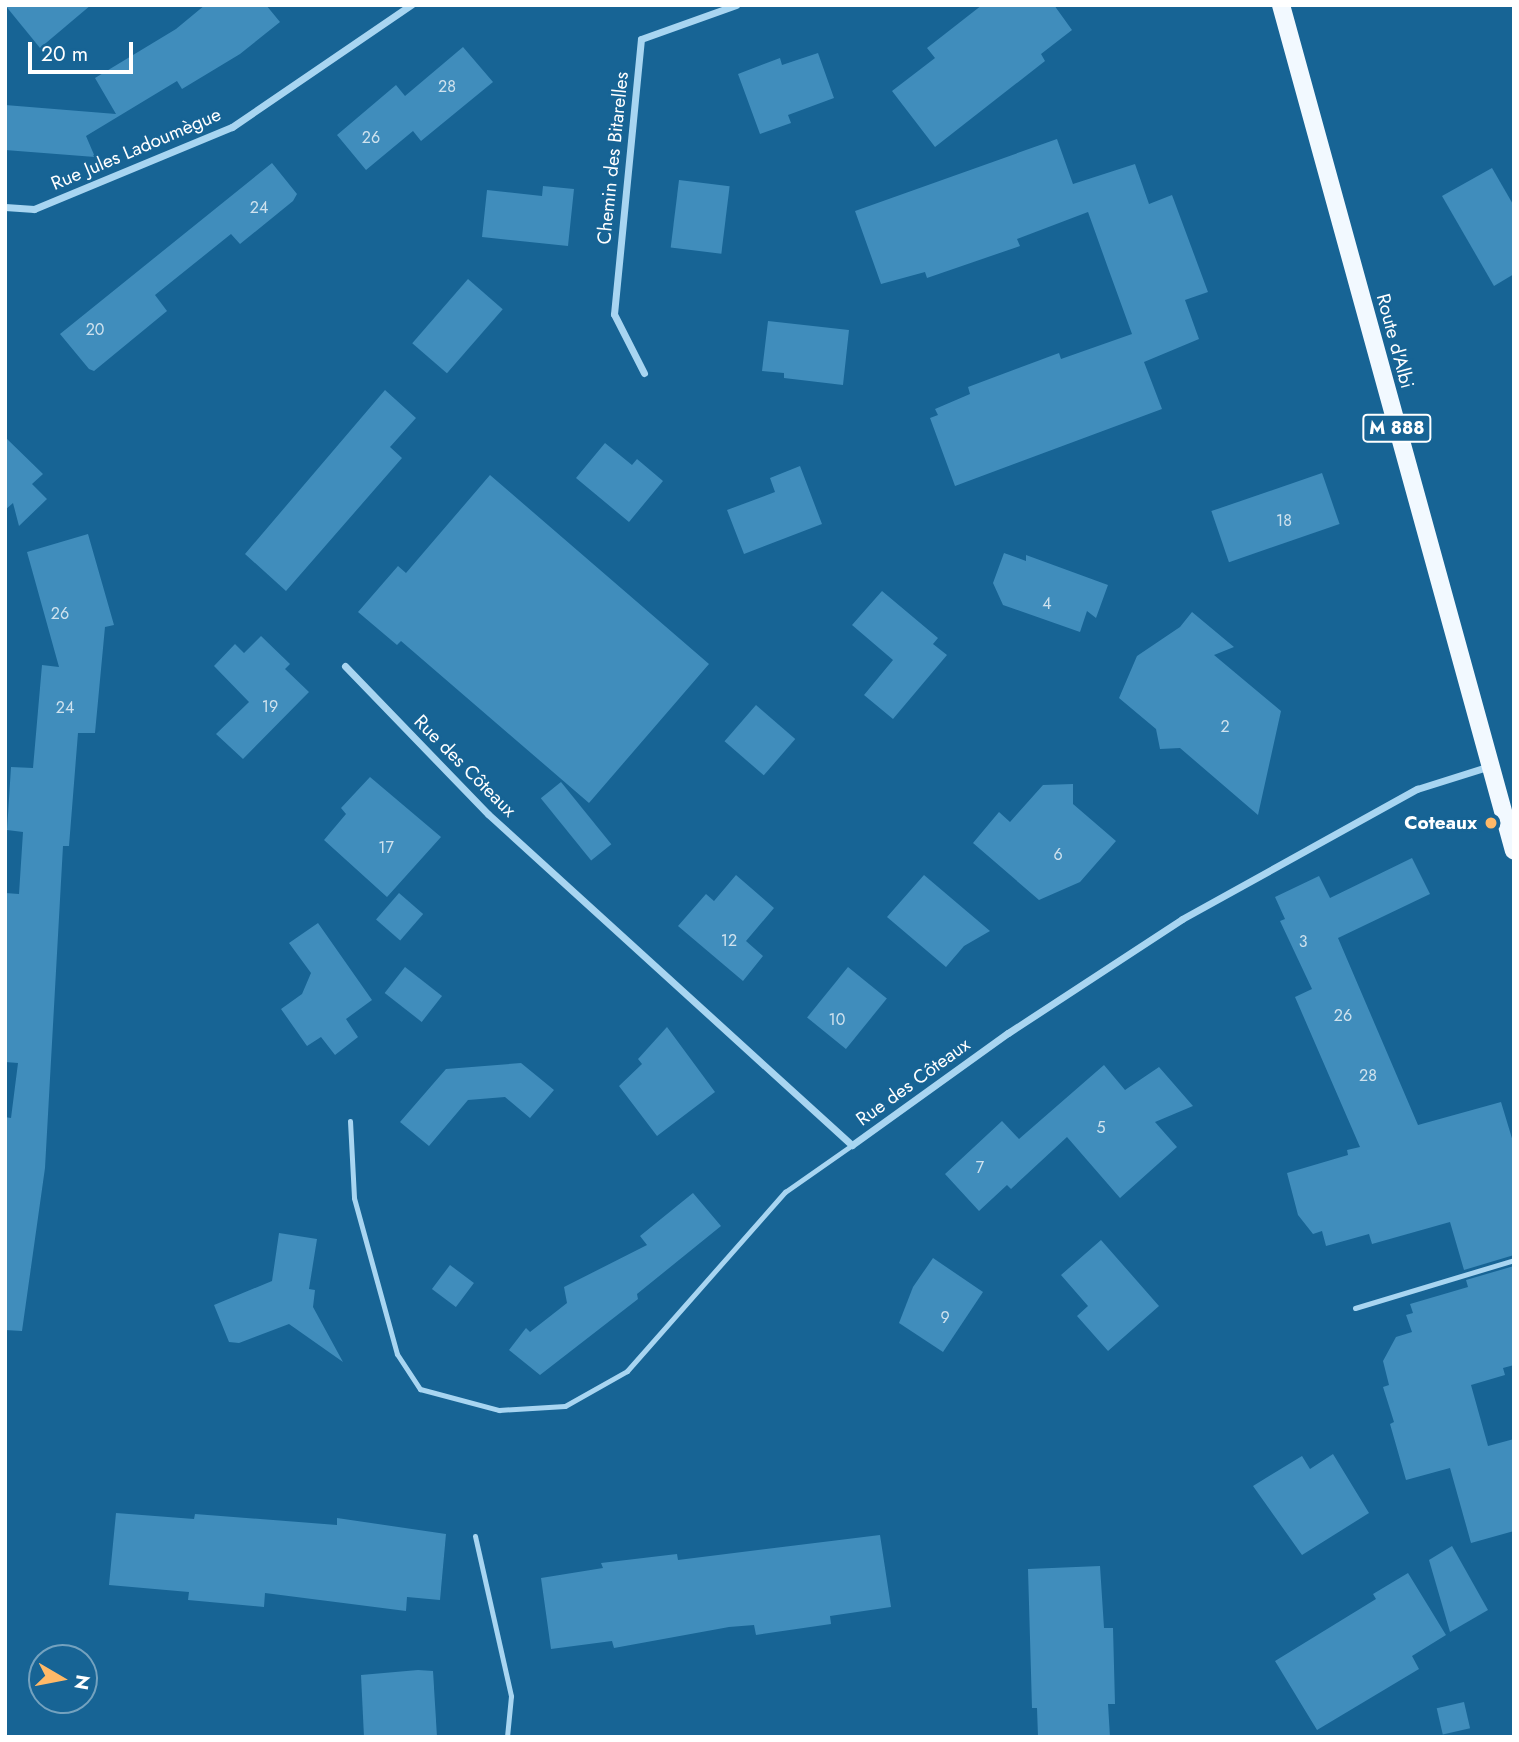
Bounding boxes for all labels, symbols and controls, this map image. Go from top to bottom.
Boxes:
scale bar [32,28,136,72]
text: 20 m [41,39,88,69]
street label: Chemin des Bitarelles [593,70,633,246]
house number: 28 [438,77,456,97]
street label: Rue Jules Ladoumègue [48,103,224,195]
house number: 26 [362,128,380,148]
house number: 24 [250,198,268,218]
street label: Route d'Albi [1371,291,1419,391]
house number: 20 [86,320,104,340]
road number: M 888 [1362,414,1432,442]
house number: 18 [1276,511,1292,531]
house number: 4 [1042,594,1052,614]
house number: 26 [51,604,69,624]
house number: 19 [262,697,278,717]
house number: 24 [56,698,74,718]
street label: Rue des Côteaux [409,710,521,822]
house number: 2 [1220,717,1230,737]
place label: Coteaux [1404,812,1477,834]
marker: Coteaux [1483,815,1499,831]
house number: 17 [378,838,394,858]
house number: 6 [1053,845,1063,865]
house number: 12 [721,931,737,951]
house number: 3 [1299,932,1307,952]
house number: 26 [1334,1006,1352,1026]
house number: 10 [829,1010,845,1030]
street label: Rue des Côteaux [852,1033,974,1131]
house number: 28 [1359,1066,1377,1086]
house number: 5 [1096,1118,1106,1138]
house number: 7 [976,1158,984,1178]
house number: 9 [940,1308,950,1328]
north arrow [28,1644,98,1714]
text: N [68,1673,97,1692]

